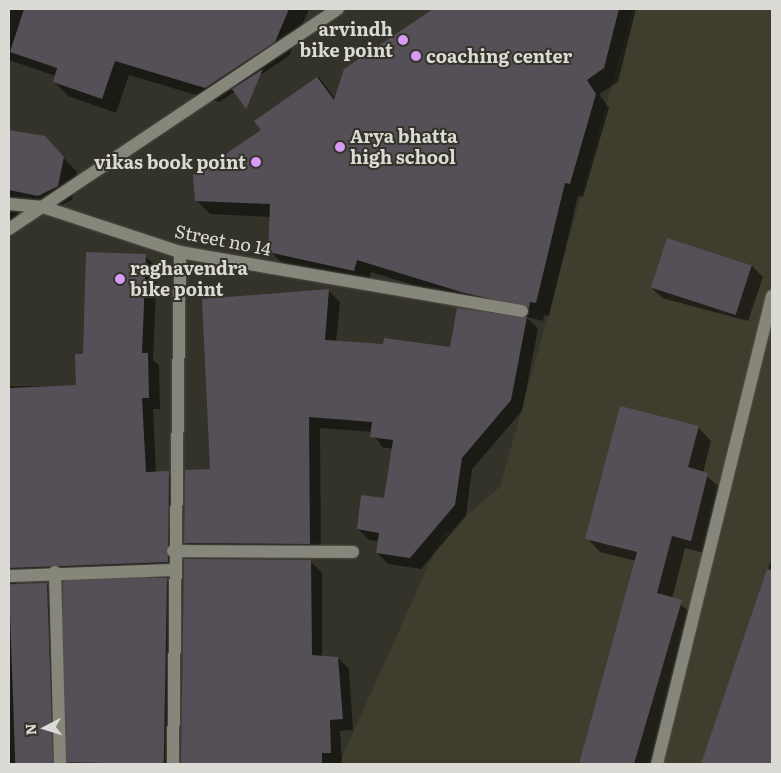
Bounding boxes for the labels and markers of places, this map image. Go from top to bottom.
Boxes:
place label: arvindh bike point [300,19,393,62]
marker: arvindh bike point [397,34,409,46]
place label: coaching center [426,45,572,67]
marker: coaching center [410,50,422,62]
place label: Arya bhatta high school [350,126,458,168]
marker: Arya bhatta high school [334,141,346,153]
place label: vikas book point [94,151,246,173]
marker: vikas book point [250,156,262,168]
place label: raghavendra bike point [130,258,248,300]
marker: raghavendra bike point [114,273,126,285]

